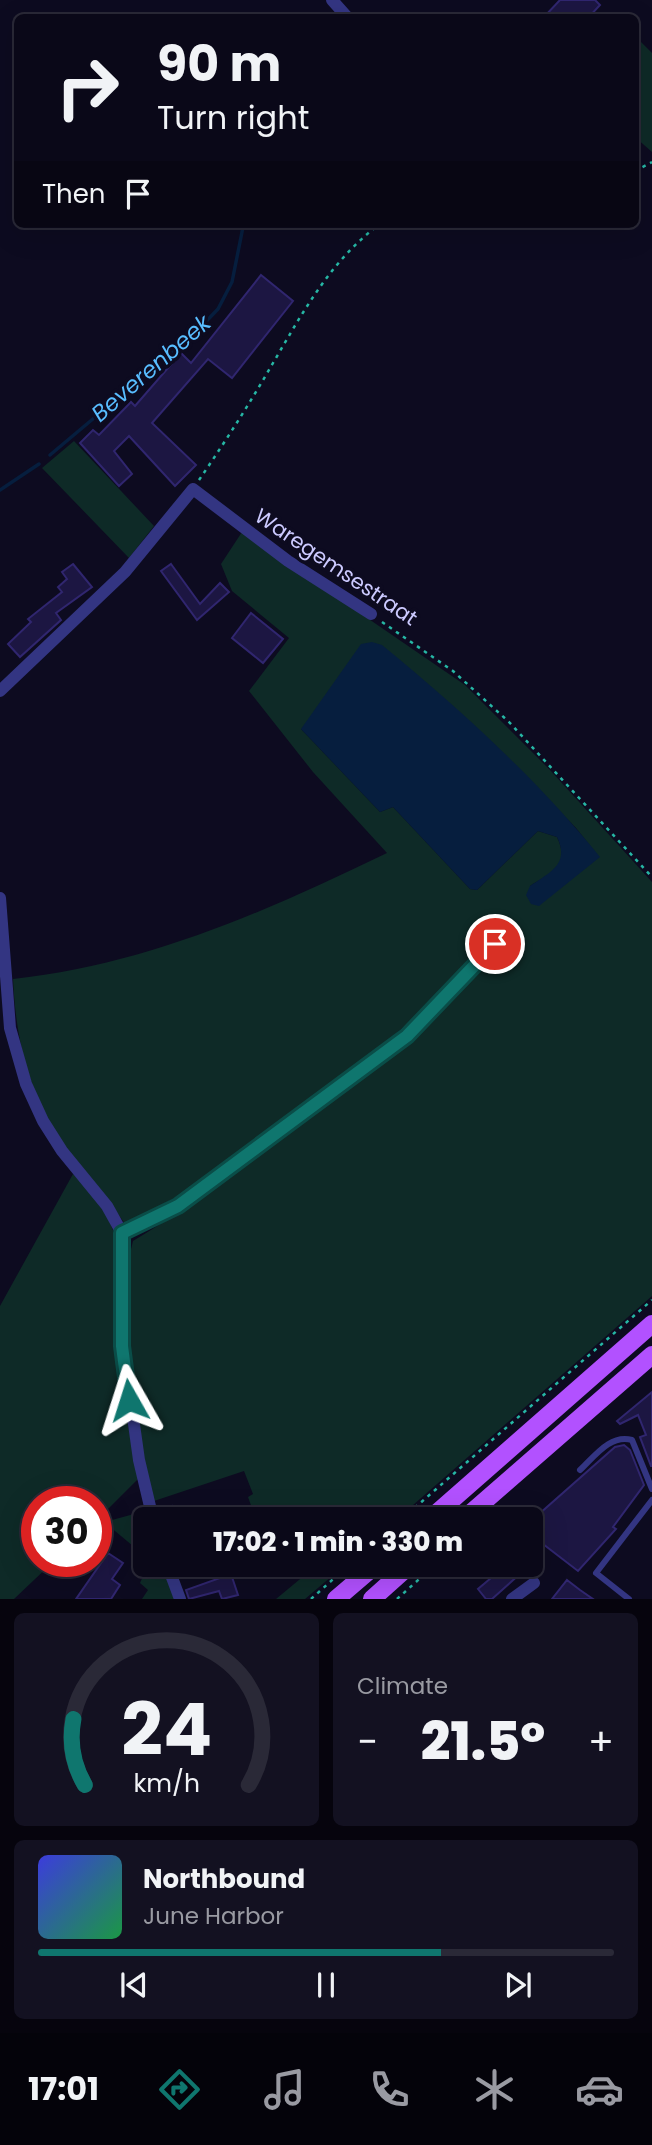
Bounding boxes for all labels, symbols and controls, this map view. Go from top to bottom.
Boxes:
text: 90 m [157,30,281,98]
icon: right [42,42,133,133]
text: Turn right [157,95,309,140]
icon: arrive [119,175,157,213]
text: Then [42,176,105,212]
water label: Beverenbeek [84,306,219,429]
street label: Waregemsestraat [249,501,424,632]
pin [465,914,525,974]
icon: arrive [476,925,514,963]
position arrow [92,1363,166,1437]
speed limit sign: 30 [21,1486,112,1577]
text: 17:02 · 1 min · 330 m [213,1524,463,1560]
text: Climate [357,1670,448,1702]
text: 24 [121,1680,212,1781]
text: 21.5° [421,1705,545,1778]
text: − [357,1715,378,1768]
text: + [588,1715,614,1768]
text: km/h [133,1766,200,1801]
text: Northbound [143,1861,305,1897]
text: June Harbor [143,1900,284,1932]
icon: previous [115,1966,153,2004]
icon: pause [307,1966,345,2004]
icon: next [499,1966,537,2004]
icon: directions [155,2065,204,2114]
icon: music [260,2065,309,2114]
icon: phone [365,2065,414,2114]
icon: climate [470,2065,519,2114]
icon: car [575,2065,624,2114]
text: 17:01 [28,2066,99,2111]

